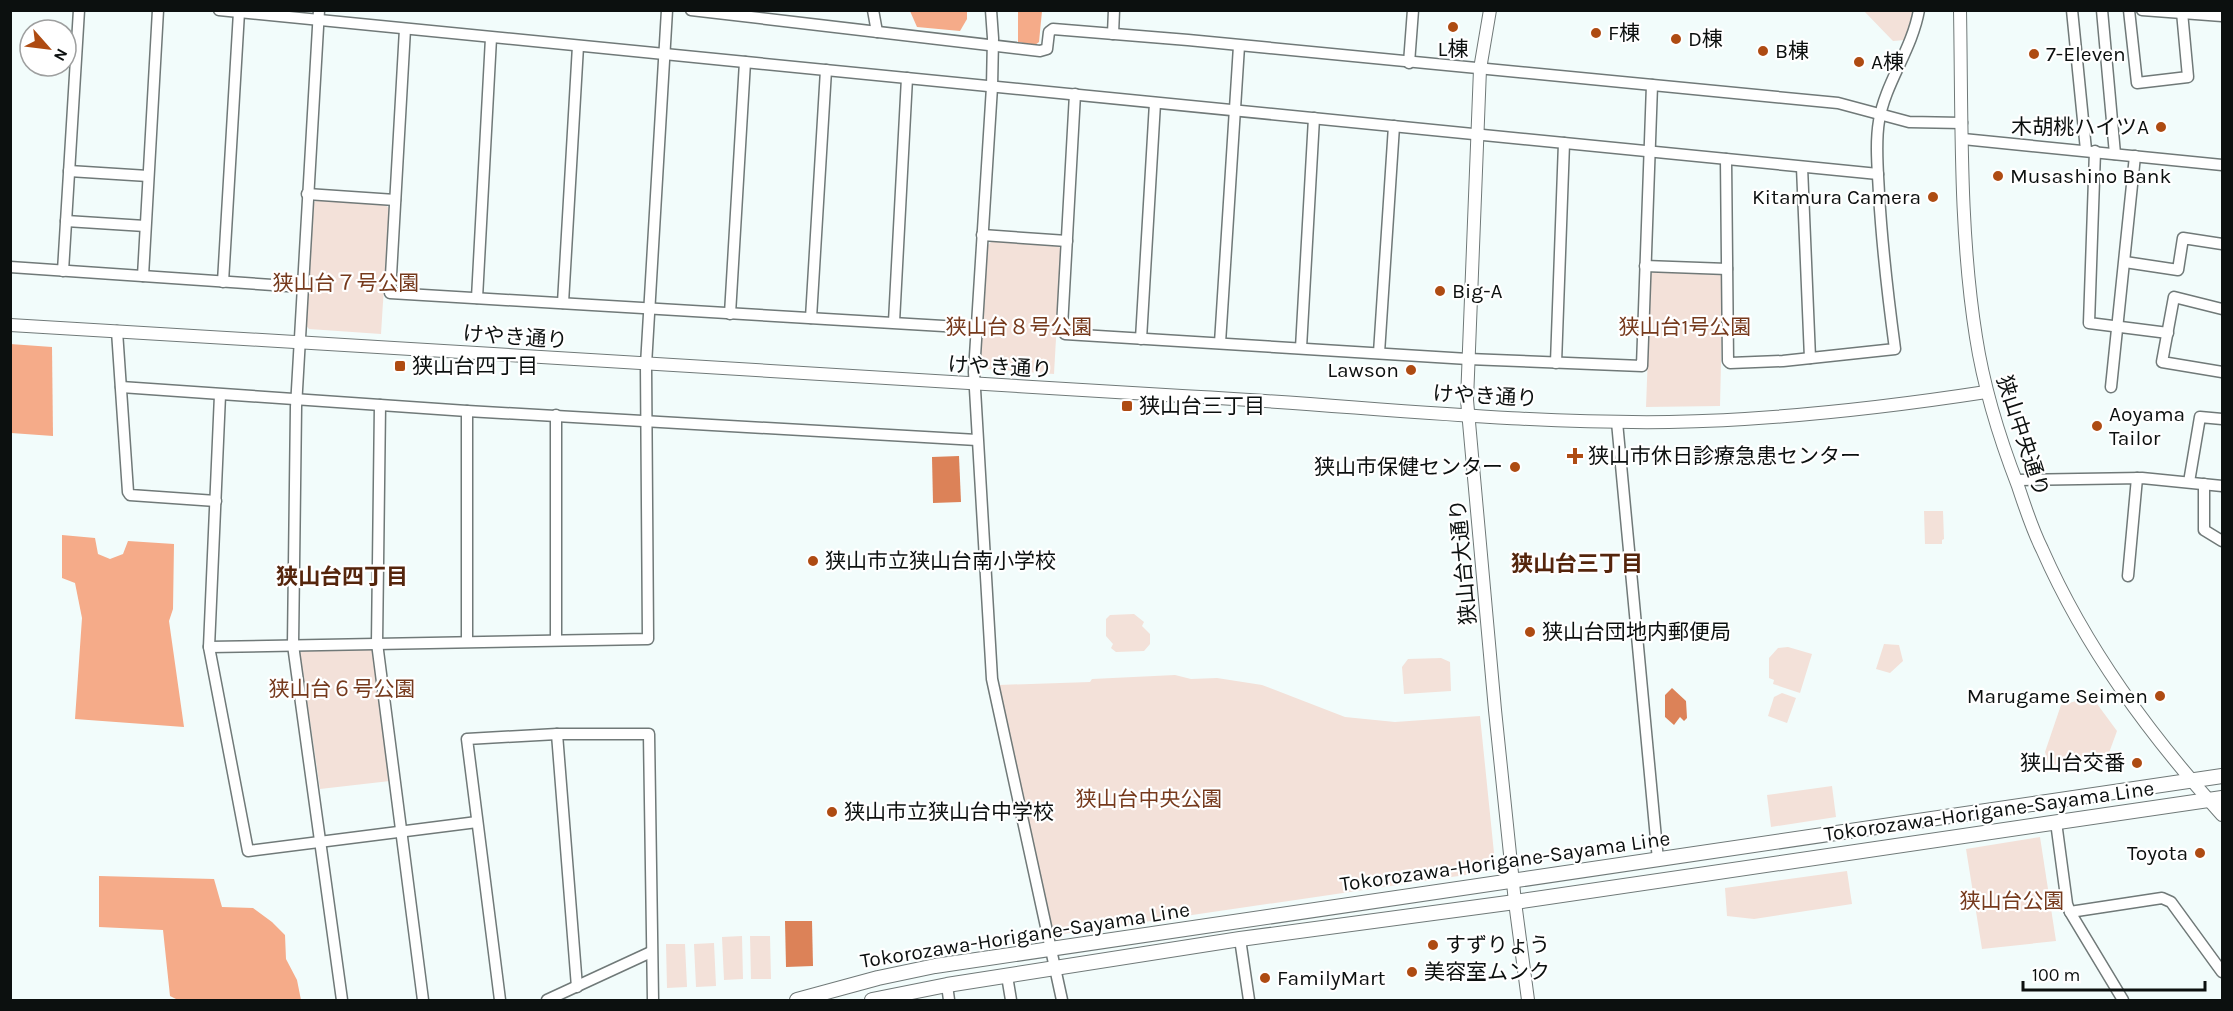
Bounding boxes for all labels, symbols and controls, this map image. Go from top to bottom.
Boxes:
north arrow [18,18,78,78]
marker: L棟 [1446,20,1460,34]
place label: F棟 [1608,21,1640,45]
marker: F棟 [1589,26,1603,40]
place label: D棟 [1688,27,1723,51]
marker: D棟 [1669,32,1683,46]
place label: L棟 [1438,37,1468,61]
place label: B棟 [1775,39,1809,63]
place label: 7-Eleven [2046,42,2126,66]
marker: B棟 [1756,44,1770,58]
text: N [50,45,72,64]
marker: 7-Eleven [2027,47,2041,61]
place label: A棟 [1871,50,1904,74]
marker: A棟 [1852,55,1866,69]
place label: 木胡桃ハイツA [2011,115,2149,139]
marker: 木胡桃ハイツA [2154,120,2168,134]
place label: Musashino Bank [2010,164,2171,188]
marker: Musashino Bank [1991,169,2005,183]
place label: Kitamura Camera [1752,185,1921,209]
marker: Kitamura Camera [1926,190,1940,204]
park label: 狭山台７号公園 [273,271,420,295]
place label: Big-A [1452,279,1503,303]
marker: Big-A [1433,284,1447,298]
park label: 狭山台８号公園 [946,315,1093,339]
park label: 狭山台1号公園 [1619,315,1751,339]
street label: けやき通り [462,321,568,353]
street label: けやき通り [947,352,1053,382]
place label: 狭山台四丁目 [412,354,538,378]
place label: Lawson [1327,358,1399,382]
marker: 狭山台四丁目 [393,359,407,373]
marker: Lawson [1404,363,1418,377]
street label: 狭山中央通り [1992,372,2054,500]
street label: けやき通り [1432,381,1538,411]
place label: 狭山台三丁目 [1139,394,1265,418]
marker: 狭山台三丁目 [1120,399,1134,413]
place label: Aoyama Tailor [2109,402,2185,450]
marker: Aoyama Tailor [2090,419,2104,433]
place label: 狭山市休日診療急患センター [1588,444,1861,468]
marker: 狭山市休日診療急患センター [1566,447,1584,465]
place label: 狭山市保健センター [1314,455,1503,479]
marker: 狭山市保健センター [1508,460,1522,474]
street label: 狭山台大通り [1446,498,1480,626]
place label: 狭山市立狭山台南小学校 [825,549,1056,573]
district label: 狭山台三丁目 [1511,551,1643,577]
marker: 狭山市立狭山台南小学校 [806,554,820,568]
district label: 狭山台四丁目 [276,564,408,590]
place label: 狭山台団地内郵便局 [1542,620,1731,644]
marker: 狭山台団地内郵便局 [1523,625,1537,639]
park label: 狭山台６号公園 [269,677,416,701]
place label: Marugame Seimen [1967,684,2148,708]
marker: Marugame Seimen [2153,689,2167,703]
place label: 狭山台交番 [2020,751,2125,775]
marker: 狭山台交番 [2130,756,2144,770]
street label: Tokorozawa-Horigane-Sayama Line [1822,776,2156,846]
park label: 狭山台中央公園 [1076,787,1223,811]
place label: 狭山市立狭山台中学校 [844,800,1054,824]
marker: 狭山市立狭山台中学校 [825,805,839,819]
street label: Tokorozawa-Horigane-Sayama Line [1338,826,1672,896]
place label: Toyota [2127,841,2188,865]
marker: Toyota [2193,846,2207,860]
park label: 狭山台公園 [1960,889,2065,913]
street label: Tokorozawa-Horigane-Sayama Line [859,897,1191,973]
place label: すずりょう [1445,933,1550,957]
marker: すずりょう [1426,938,1440,952]
scale bar [2023,954,2204,992]
place label: 美容室ムンク [1424,960,1550,984]
text: 100 m [2032,964,2080,986]
marker: 美容室ムンク [1405,965,1419,979]
place label: FamilyMart [1277,966,1386,990]
marker: FamilyMart [1258,971,1272,985]

